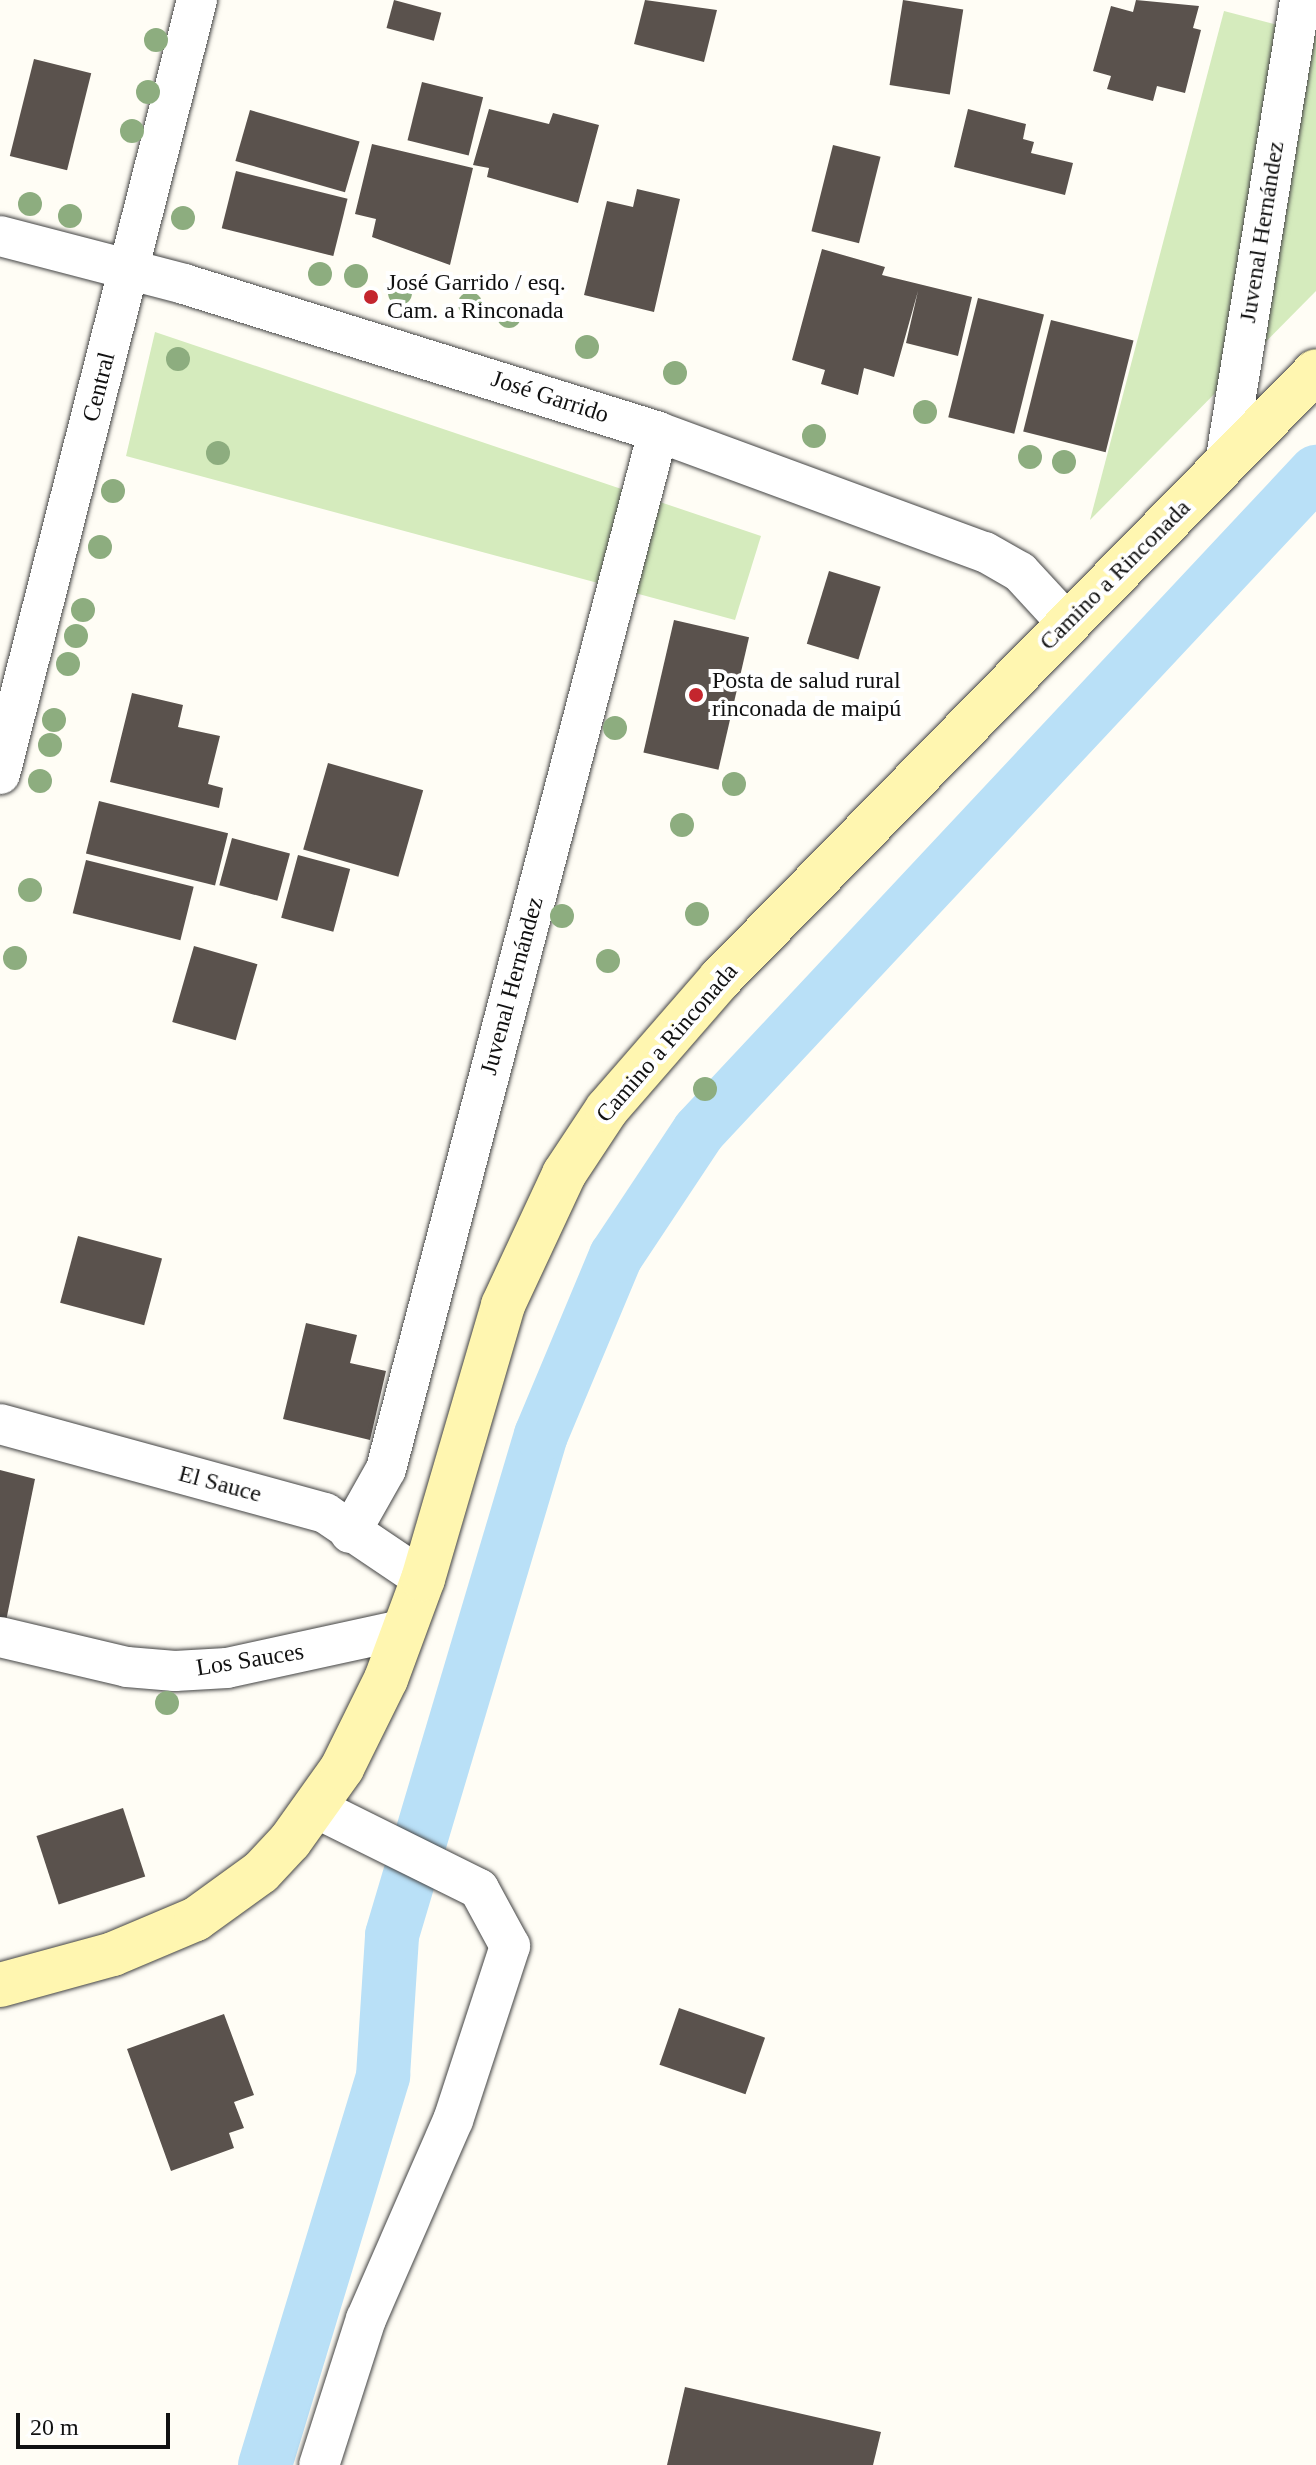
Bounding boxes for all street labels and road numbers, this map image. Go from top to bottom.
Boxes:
street label: Juvenal Hernández [1233,139,1291,325]
street label: Central [76,349,122,425]
street label: José Garrido [488,364,612,430]
street label: Camino a Rinconada [1034,494,1196,656]
street label: Juvenal Hernández [474,894,550,1078]
street label: Camino a Rinconada [590,958,744,1128]
street label: El Sauce [175,1459,265,1509]
street label: Los Sauces [194,1637,306,1683]

